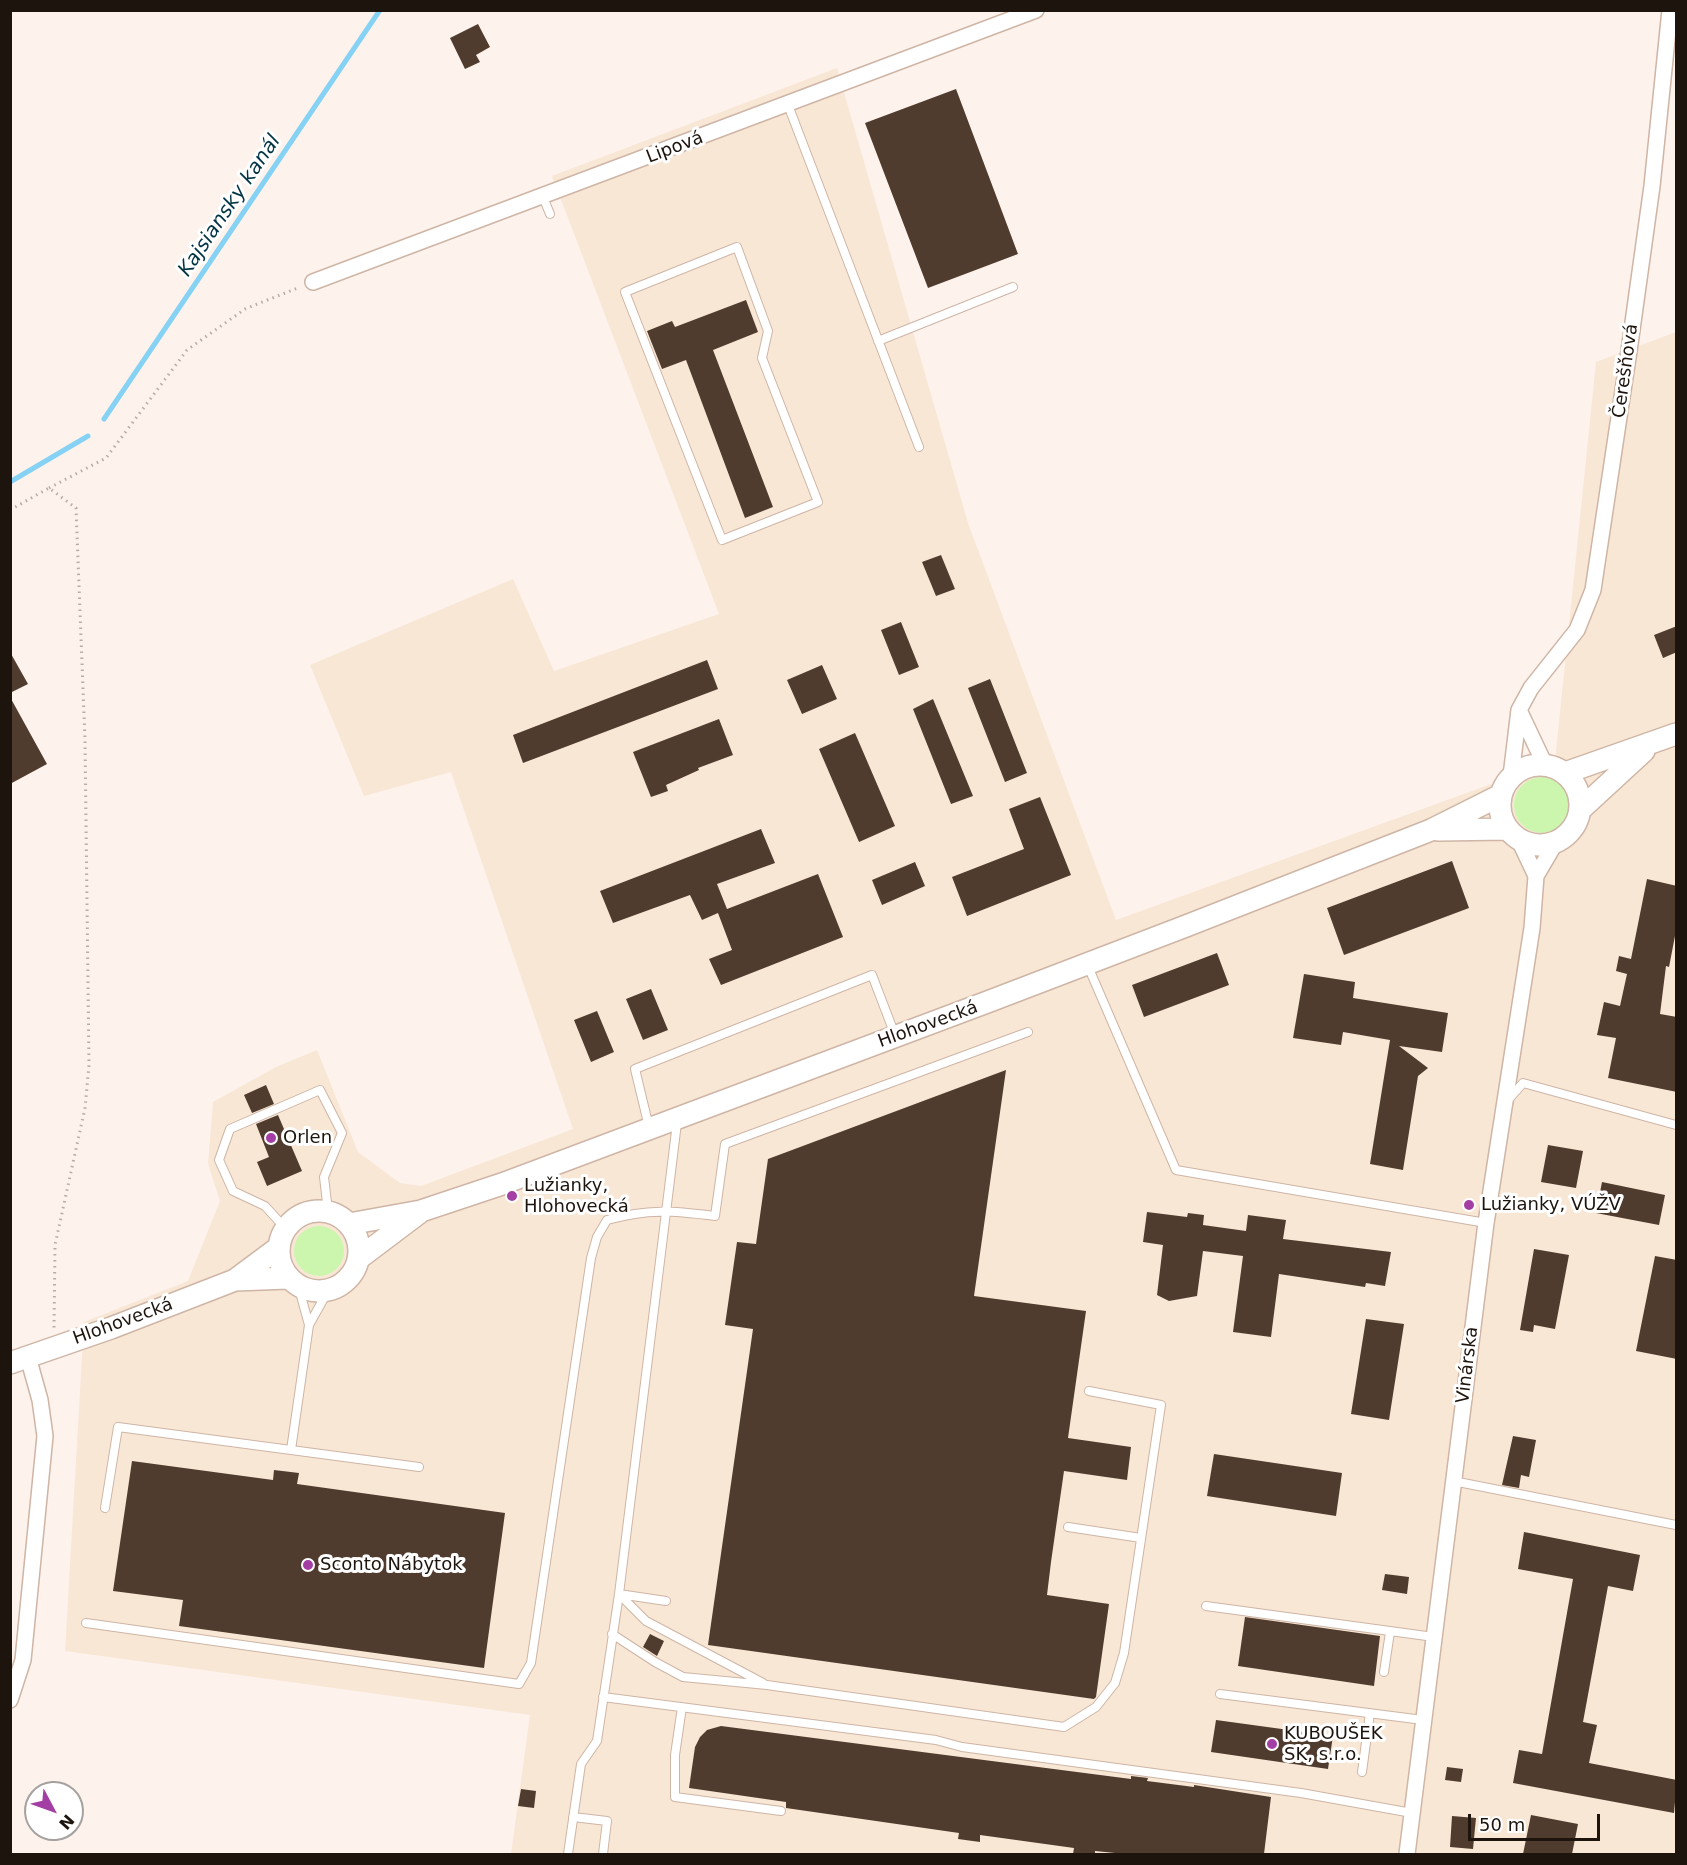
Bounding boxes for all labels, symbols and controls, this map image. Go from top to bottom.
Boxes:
street label: Lipová [644,127,706,169]
water label: Kajsiansky kanál [174,131,286,281]
street label: Čerešňová [1609,322,1643,420]
street label: Hlohovecká [875,997,981,1053]
place label: Orlen [283,1127,332,1149]
marker: Orlen [264,1131,278,1145]
place label: Lužianky, Hlohovecká [524,1175,629,1218]
marker: Lužianky, Hlohovecká [505,1189,519,1203]
place label: Lužianky, VÚŽV [1481,1194,1621,1216]
marker: Lužianky, VÚŽV [1462,1198,1476,1212]
street label: Hlohovecká [70,1294,176,1350]
street label: Vinárska [1453,1325,1483,1405]
place label: Sconto Nábytok [320,1554,463,1576]
marker: Sconto Nábytok [301,1558,315,1572]
place label: KUBOUŠEK SK, s.r.o. [1284,1723,1382,1766]
marker: KUBOUŠEK SK, s.r.o. [1265,1737,1279,1751]
north arrow [24,1781,84,1841]
scale bar [1471,1802,1603,1840]
text: N [55,1811,78,1833]
text: 50 m [1479,1814,1525,1835]

